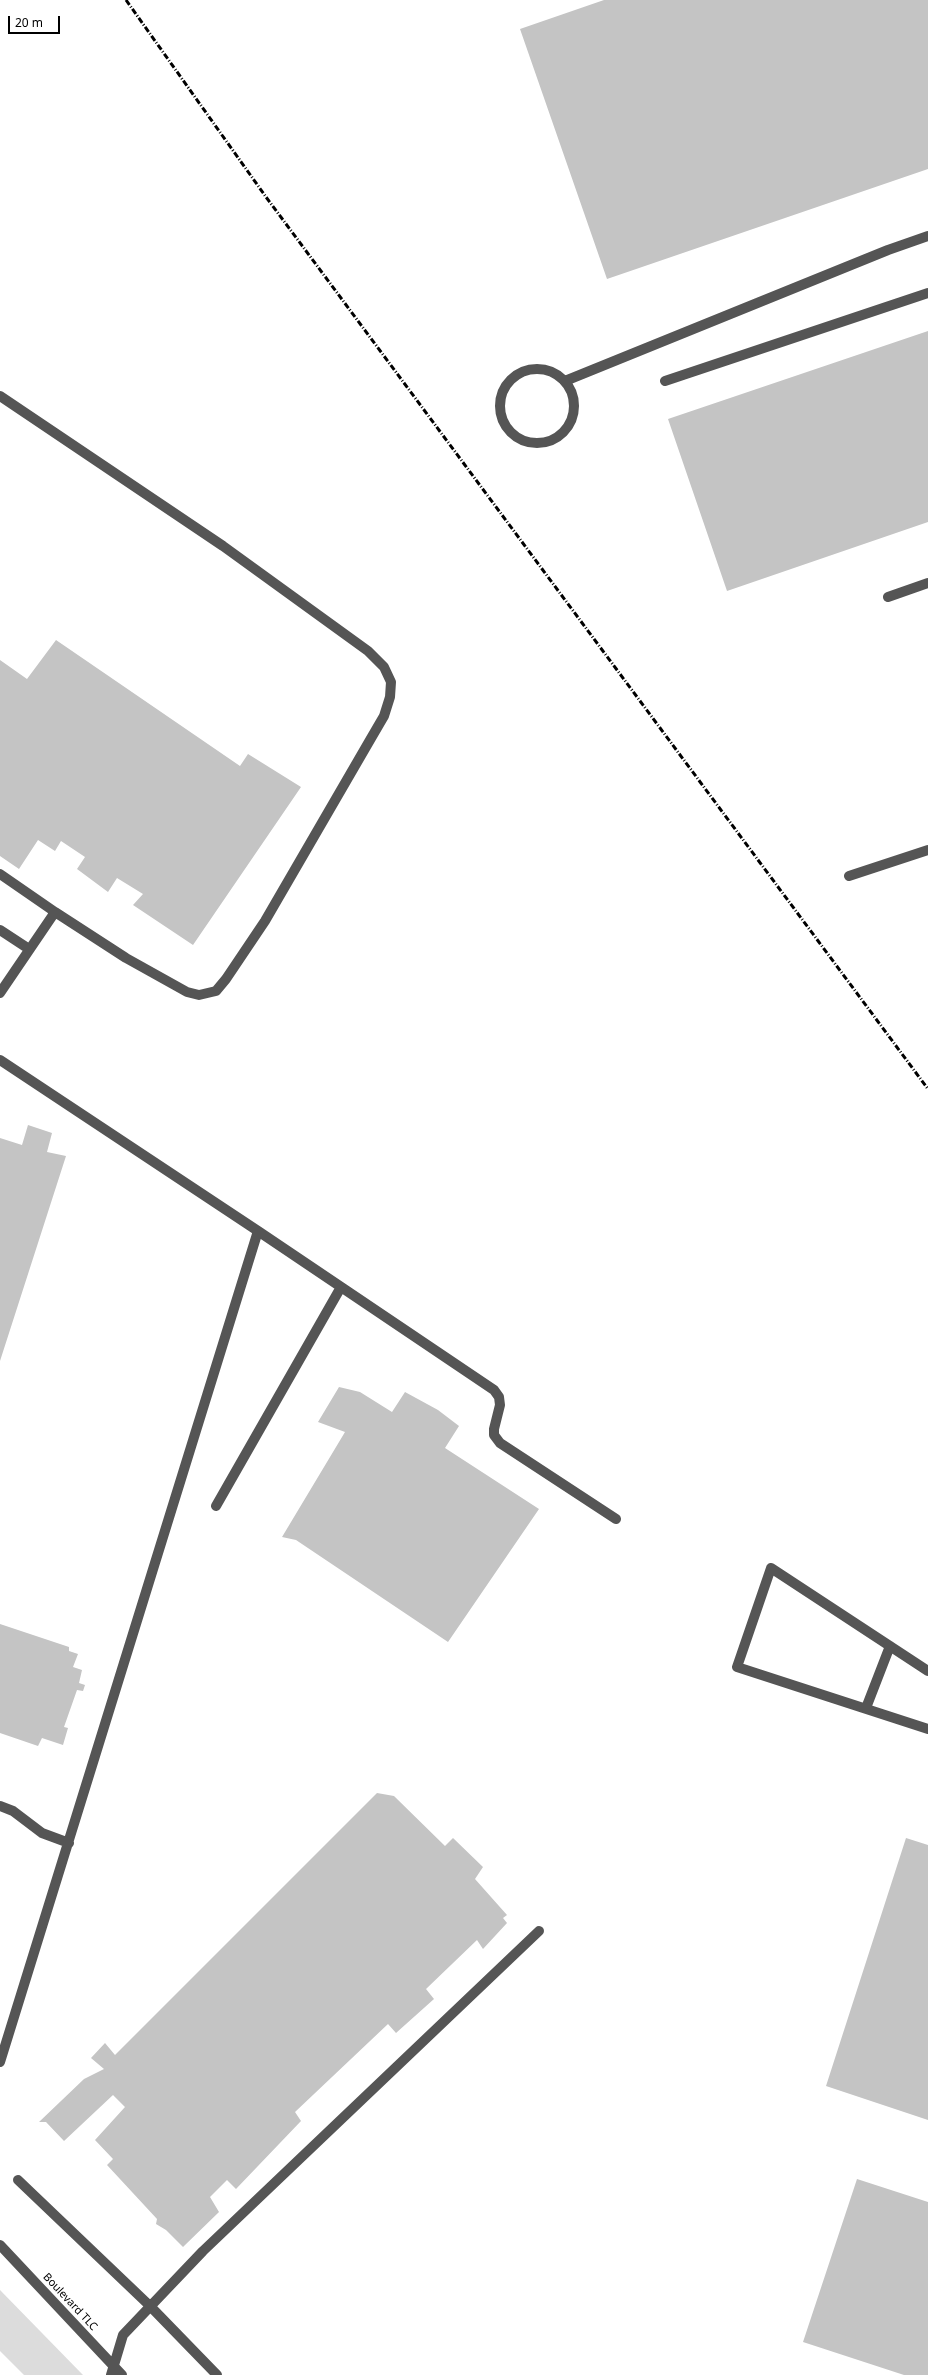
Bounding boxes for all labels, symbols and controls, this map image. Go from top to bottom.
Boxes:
scale bar [10,8,62,34]
text: 20 m [15,14,43,31]
street label: Boulevard TLC [40,2271,100,2333]

